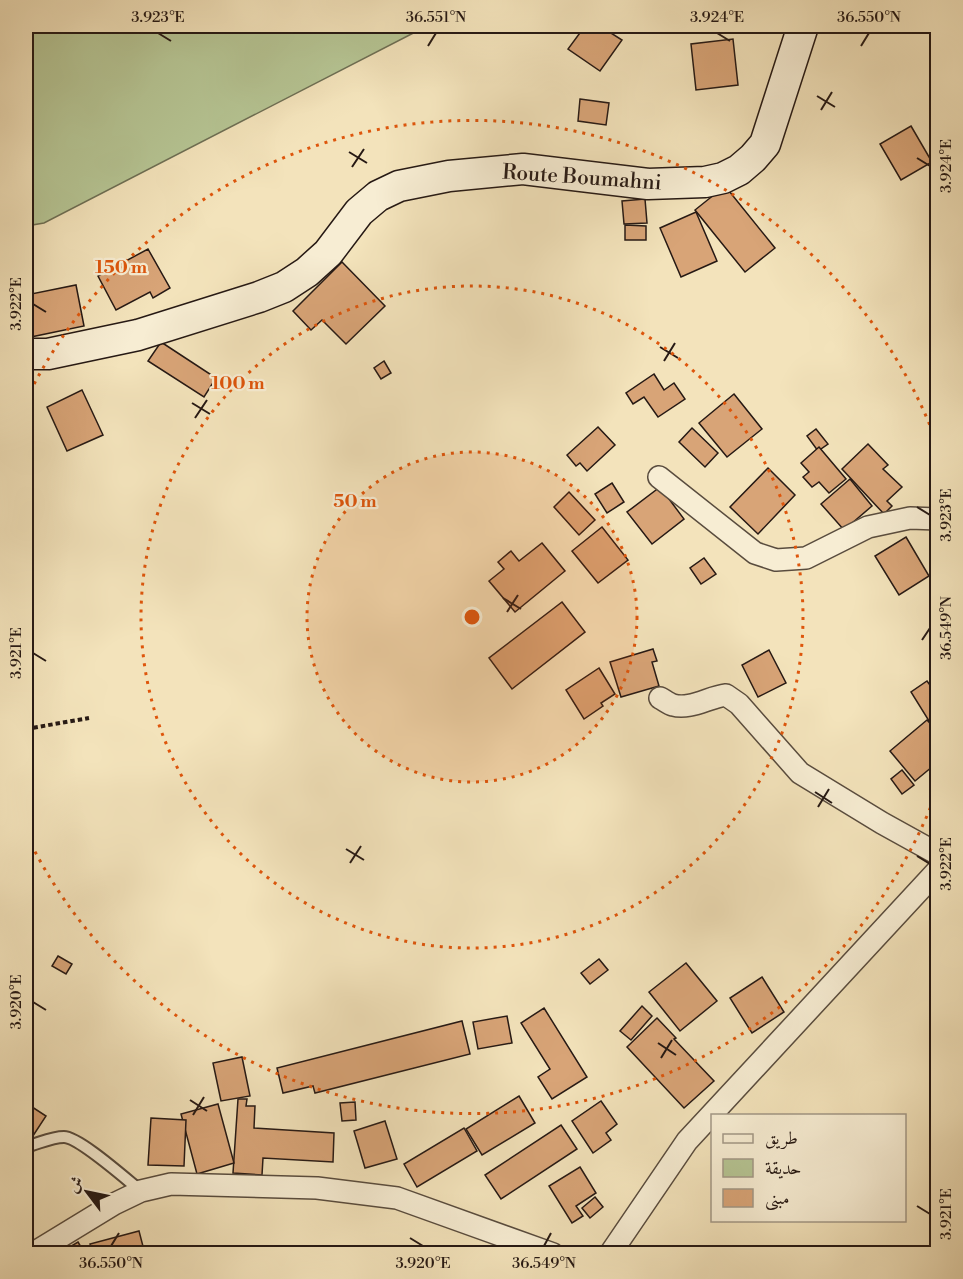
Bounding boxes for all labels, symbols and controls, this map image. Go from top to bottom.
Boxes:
text: 3.923°E [131,8,185,27]
text: 36.551°N [406,8,466,27]
text: 3.924°E [690,8,744,27]
text: 36.550°N [837,8,901,27]
text: 3.924°E [937,139,956,193]
street label: Route Boumahni [501,159,663,197]
text: 150 m [95,256,148,279]
text: 3.922°E [7,277,26,331]
text: 100 m [211,372,265,395]
text: 3.923°E [937,488,956,542]
text: 50 m [333,490,377,513]
text: 36.549°N [937,596,956,660]
centre of rings [462,607,482,627]
text: 3.921°E [7,627,26,679]
text: 3.922°E [937,837,956,891]
text: 3.920°E [7,974,26,1030]
legend [711,1114,906,1222]
text: طريق [765,1127,798,1150]
text: حديقة [765,1157,801,1180]
north arrow [57,1162,117,1222]
text: ش [62,1173,88,1197]
text: مبنى [765,1187,790,1211]
text: 3.921°E [937,1188,956,1240]
text: 36.550°N [79,1254,143,1273]
text: 3.920°E [395,1254,451,1273]
text: 36.549°N [512,1254,576,1273]

